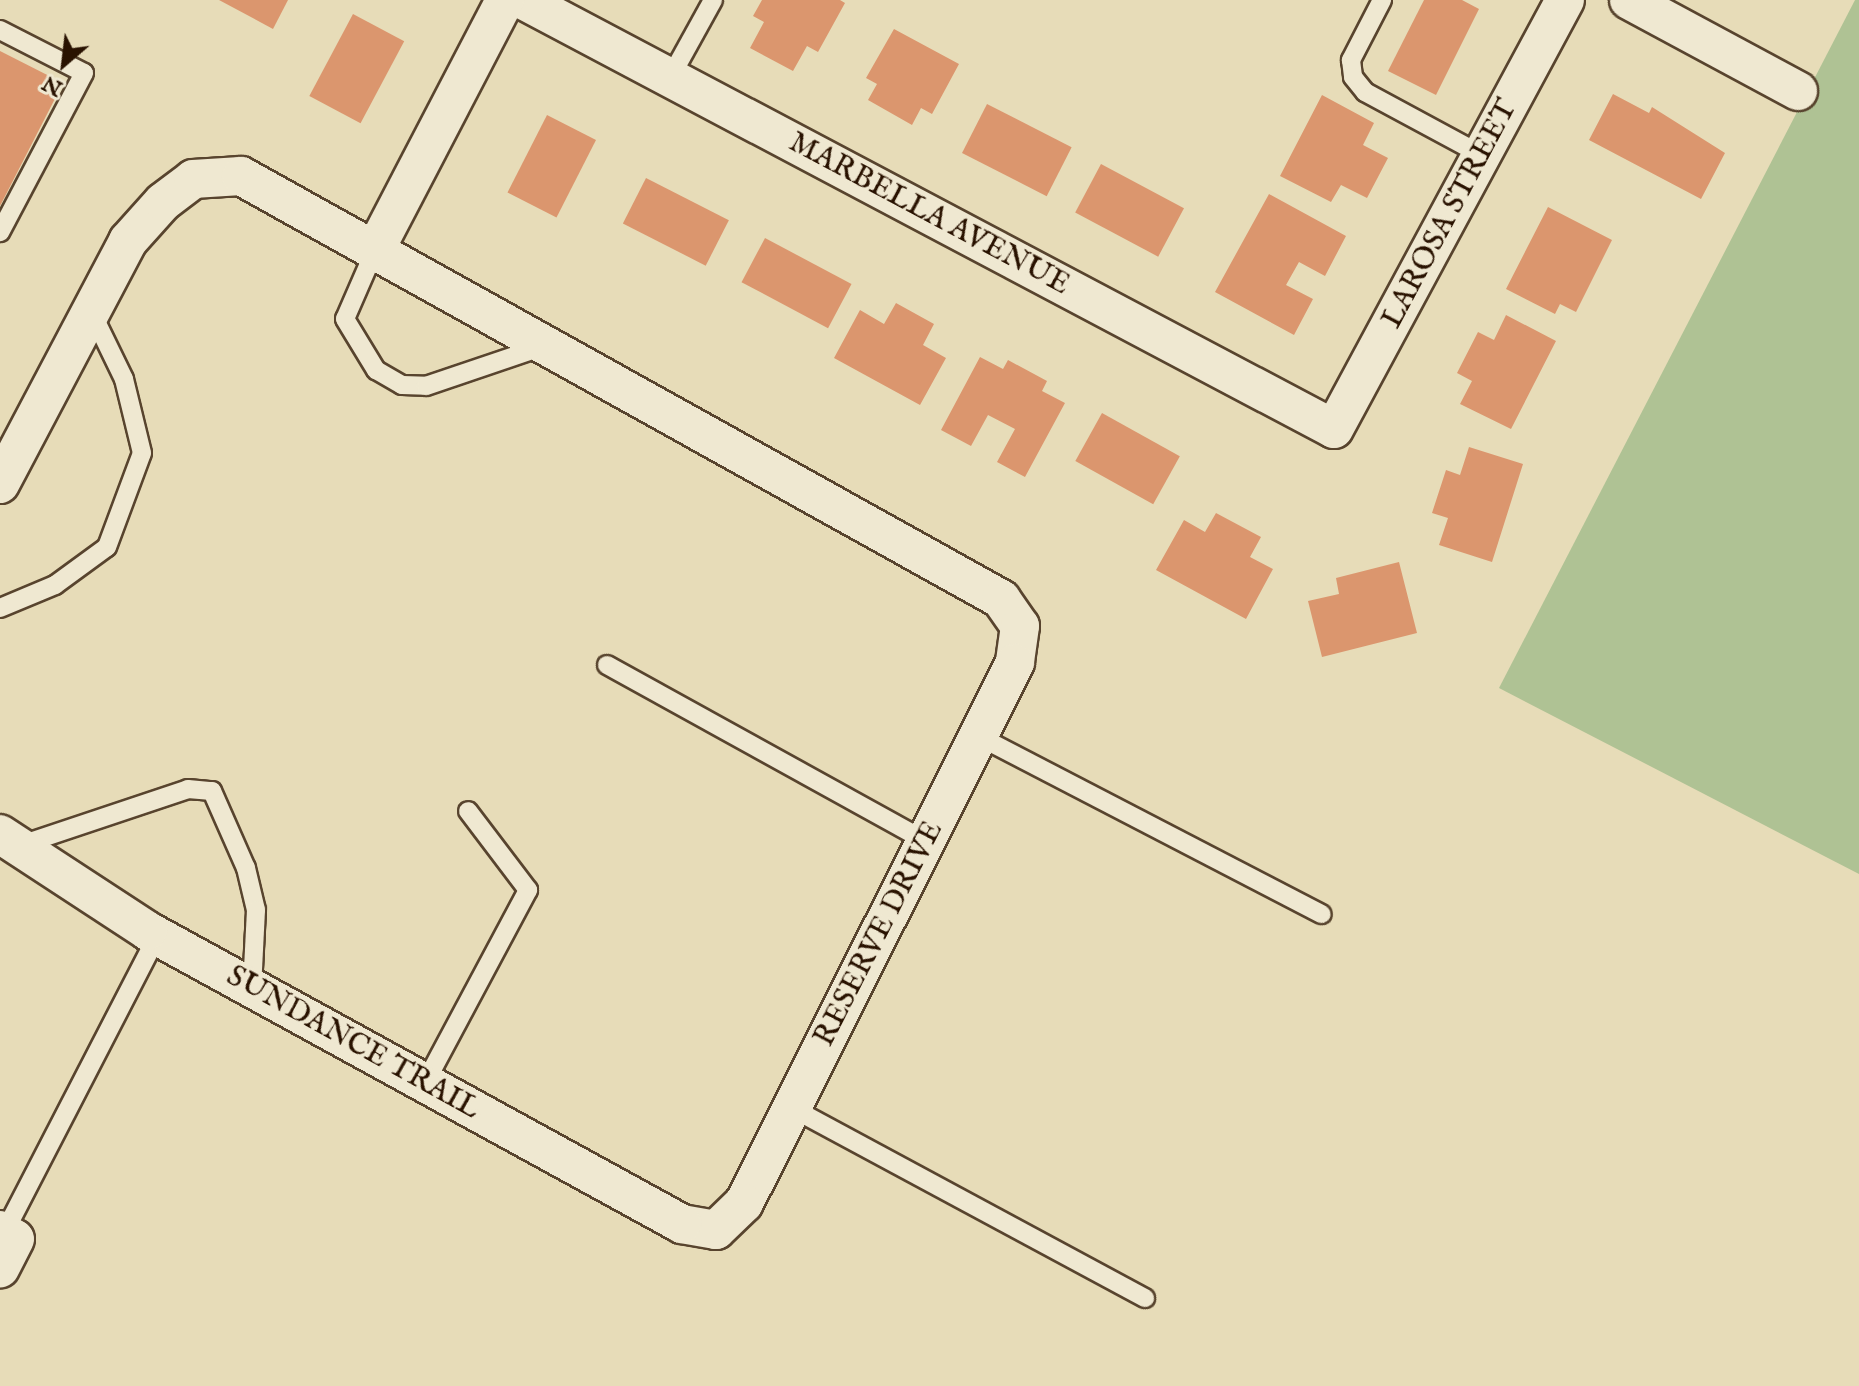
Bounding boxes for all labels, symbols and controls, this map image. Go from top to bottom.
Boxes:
north arrow [24,24,104,104]
text: N [38,68,68,102]
street label: LAROSA STREET [1374,93,1526,335]
street label: MARBELLA AVENUE [782,125,1076,303]
street label: RESERVE DRIVE [807,815,951,1053]
street label: SUNDANCE TRAIL [220,958,486,1128]

